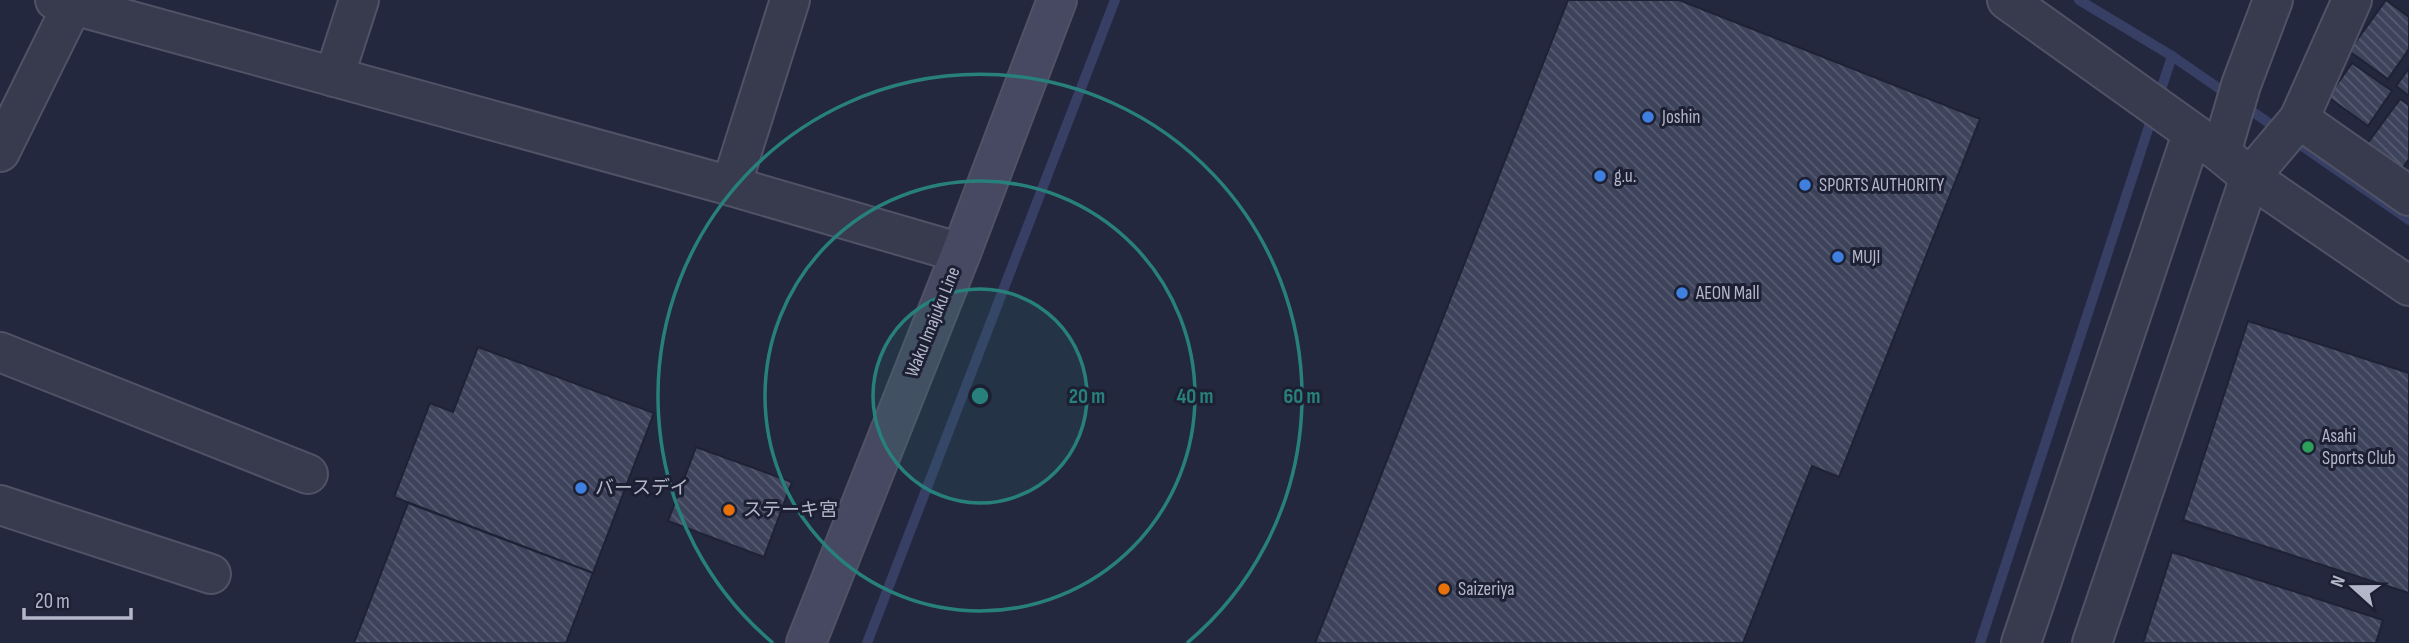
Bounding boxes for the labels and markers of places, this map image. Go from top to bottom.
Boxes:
place label: Joshin [1661,106,1700,129]
marker: Joshin [1640,109,1656,125]
place label: g.u. [1614,165,1636,188]
marker: g.u. [1592,168,1608,184]
place label: SPORTS AUTHORITY [1819,174,1944,197]
marker: SPORTS AUTHORITY [1797,177,1813,193]
place label: MUJI [1852,246,1880,269]
marker: MUJI [1830,249,1846,265]
place label: AEON Mall [1695,282,1759,305]
marker: AEON Mall [1674,285,1690,301]
centre of rings [968,384,992,408]
place label: Asahi Sports Club [2321,425,2396,470]
marker: Asahi Sports Club [2300,439,2316,455]
place label: バースデイ [595,477,689,500]
marker: バースデイ [573,480,589,496]
place label: ステーキ宮 [743,499,838,522]
marker: ステーキ宮 [721,502,737,518]
place label: Saizeriya [1458,578,1515,601]
marker: Saizeriya [1436,581,1452,597]

